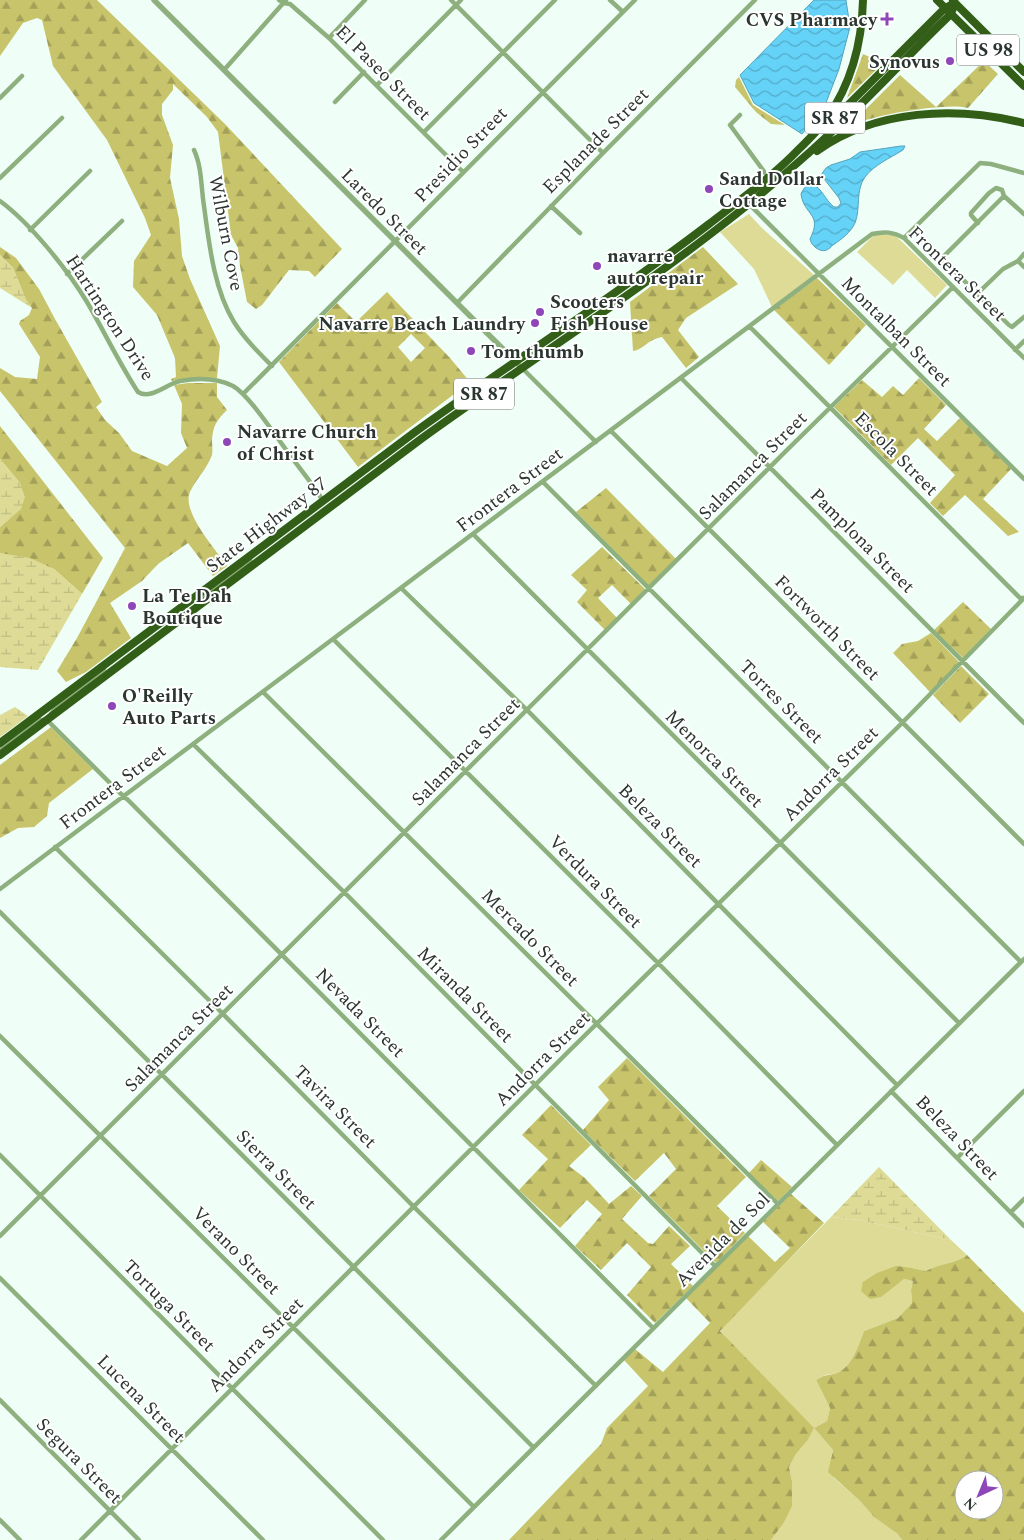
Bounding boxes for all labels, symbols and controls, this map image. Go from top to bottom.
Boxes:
place label: CVS Pharmacy [746,6,878,35]
marker: CVS Pharmacy [881,13,893,25]
street label: El Paseo Street [328,18,438,128]
road number: US 98 [957,34,1019,66]
place label: Synovus [869,48,940,77]
marker: Synovus [944,55,956,67]
street label: Esplanade Street [536,81,656,201]
street label: Presidio Street [407,100,515,210]
road number: SR 87 [805,102,865,134]
street label: Laredo Street [334,162,435,263]
place label: Sand Dollar Cottage [719,165,824,216]
street label: Wilburn Cove [200,173,251,293]
marker: Sand Dollar Cottage [703,183,715,195]
street label: Frontera Street [901,219,1013,329]
place label: navarre auto repair [607,242,704,293]
street label: Hartington Drive [58,249,162,387]
marker: navarre auto repair [591,260,603,272]
street label: Montalban Street [834,270,958,394]
place label: Scooters Fish House [550,288,648,339]
marker: Scooters Fish House [534,306,546,318]
place label: Navarre Beach Laundry [319,310,526,339]
marker: Navarre Beach Laundry [529,317,541,329]
place label: Tom thumb [481,338,584,367]
marker: Tom thumb [465,345,477,357]
road number: SR 87 [454,378,514,409]
street label: Salamanca Street [692,405,814,527]
street label: Escola Street [847,405,945,503]
place label: Navarre Church of Christ [237,418,377,469]
marker: Navarre Church of Christ [221,436,233,448]
street label: Frontera Street [450,440,570,540]
street label: State Highway 87 [200,470,334,581]
street label: Pamplona Street [803,482,921,601]
street label: Fortworth Street [767,568,887,688]
place label: La Te Dah Boutique [142,582,232,633]
marker: La Te Dah Boutique [126,600,138,612]
street label: Torres Street [732,653,830,751]
place label: O'Reilly Auto Parts [122,682,216,733]
street label: Salamanca Street [405,691,527,813]
marker: O'Reilly Auto Parts [106,700,118,712]
street label: Menorca Street [658,703,770,815]
street label: Andorra Street [776,719,886,829]
street label: Frontera Street [53,737,173,837]
street label: Beleza Street [611,777,709,875]
street label: Verdura Street [541,828,649,936]
street label: Mercado Street [474,882,586,994]
street label: Miranda Street [410,940,520,1050]
street label: Nevada Street [308,961,412,1065]
street label: Salamanca Street [118,977,240,1099]
street label: Andorra Street [488,1004,598,1114]
street label: Tavira Street [286,1059,384,1156]
street label: Beleza Street [908,1089,1006,1188]
street label: Sierra Street [229,1123,323,1217]
street label: Avenida de Sol [669,1186,777,1294]
street label: Verano Street [185,1200,287,1302]
street label: Tortuga Street [116,1253,222,1359]
street label: Andorra Street [201,1290,311,1400]
street label: Lucena Street [90,1348,192,1450]
street label: Segura Street [29,1411,129,1511]
north arrow [954,1470,1004,1520]
text: N [959,1492,982,1516]

